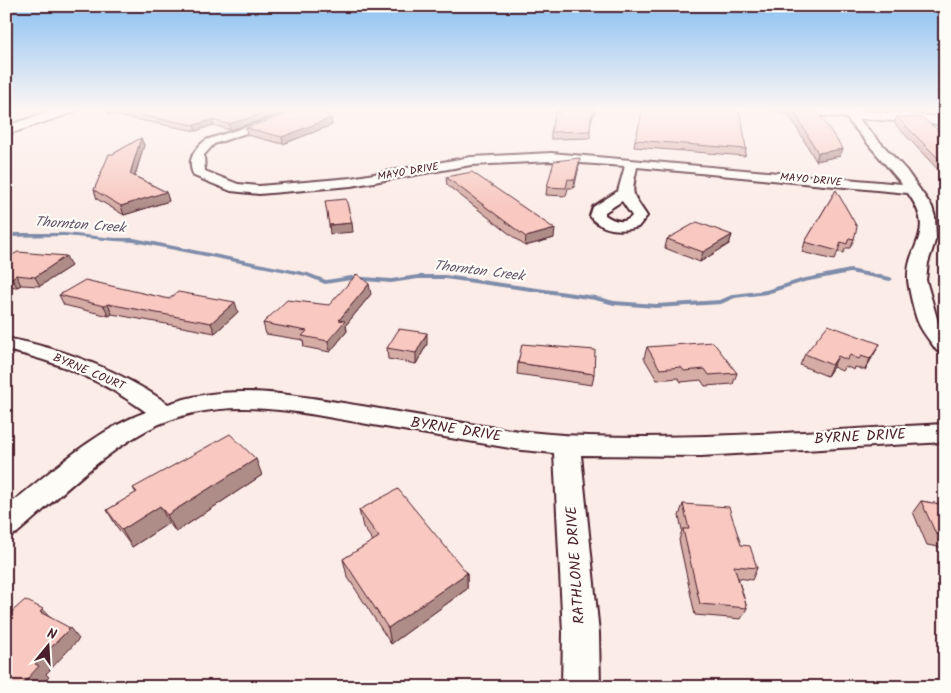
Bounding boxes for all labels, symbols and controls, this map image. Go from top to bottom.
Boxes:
street label: MAYO DRIVE [376,158,441,186]
street label: MAYO DRIVE [779,168,843,192]
water label: Thornton Creek [34,211,128,239]
water label: Thornton Creek [433,255,528,288]
street label: BYRNE COURT [50,348,129,396]
street label: BYRNE DRIVE [409,411,504,449]
street label: BYRNE DRIVE [814,423,908,451]
street label: RATHLONE DRIVE [560,504,592,625]
north arrow [22,620,72,670]
text: N [44,623,59,646]

